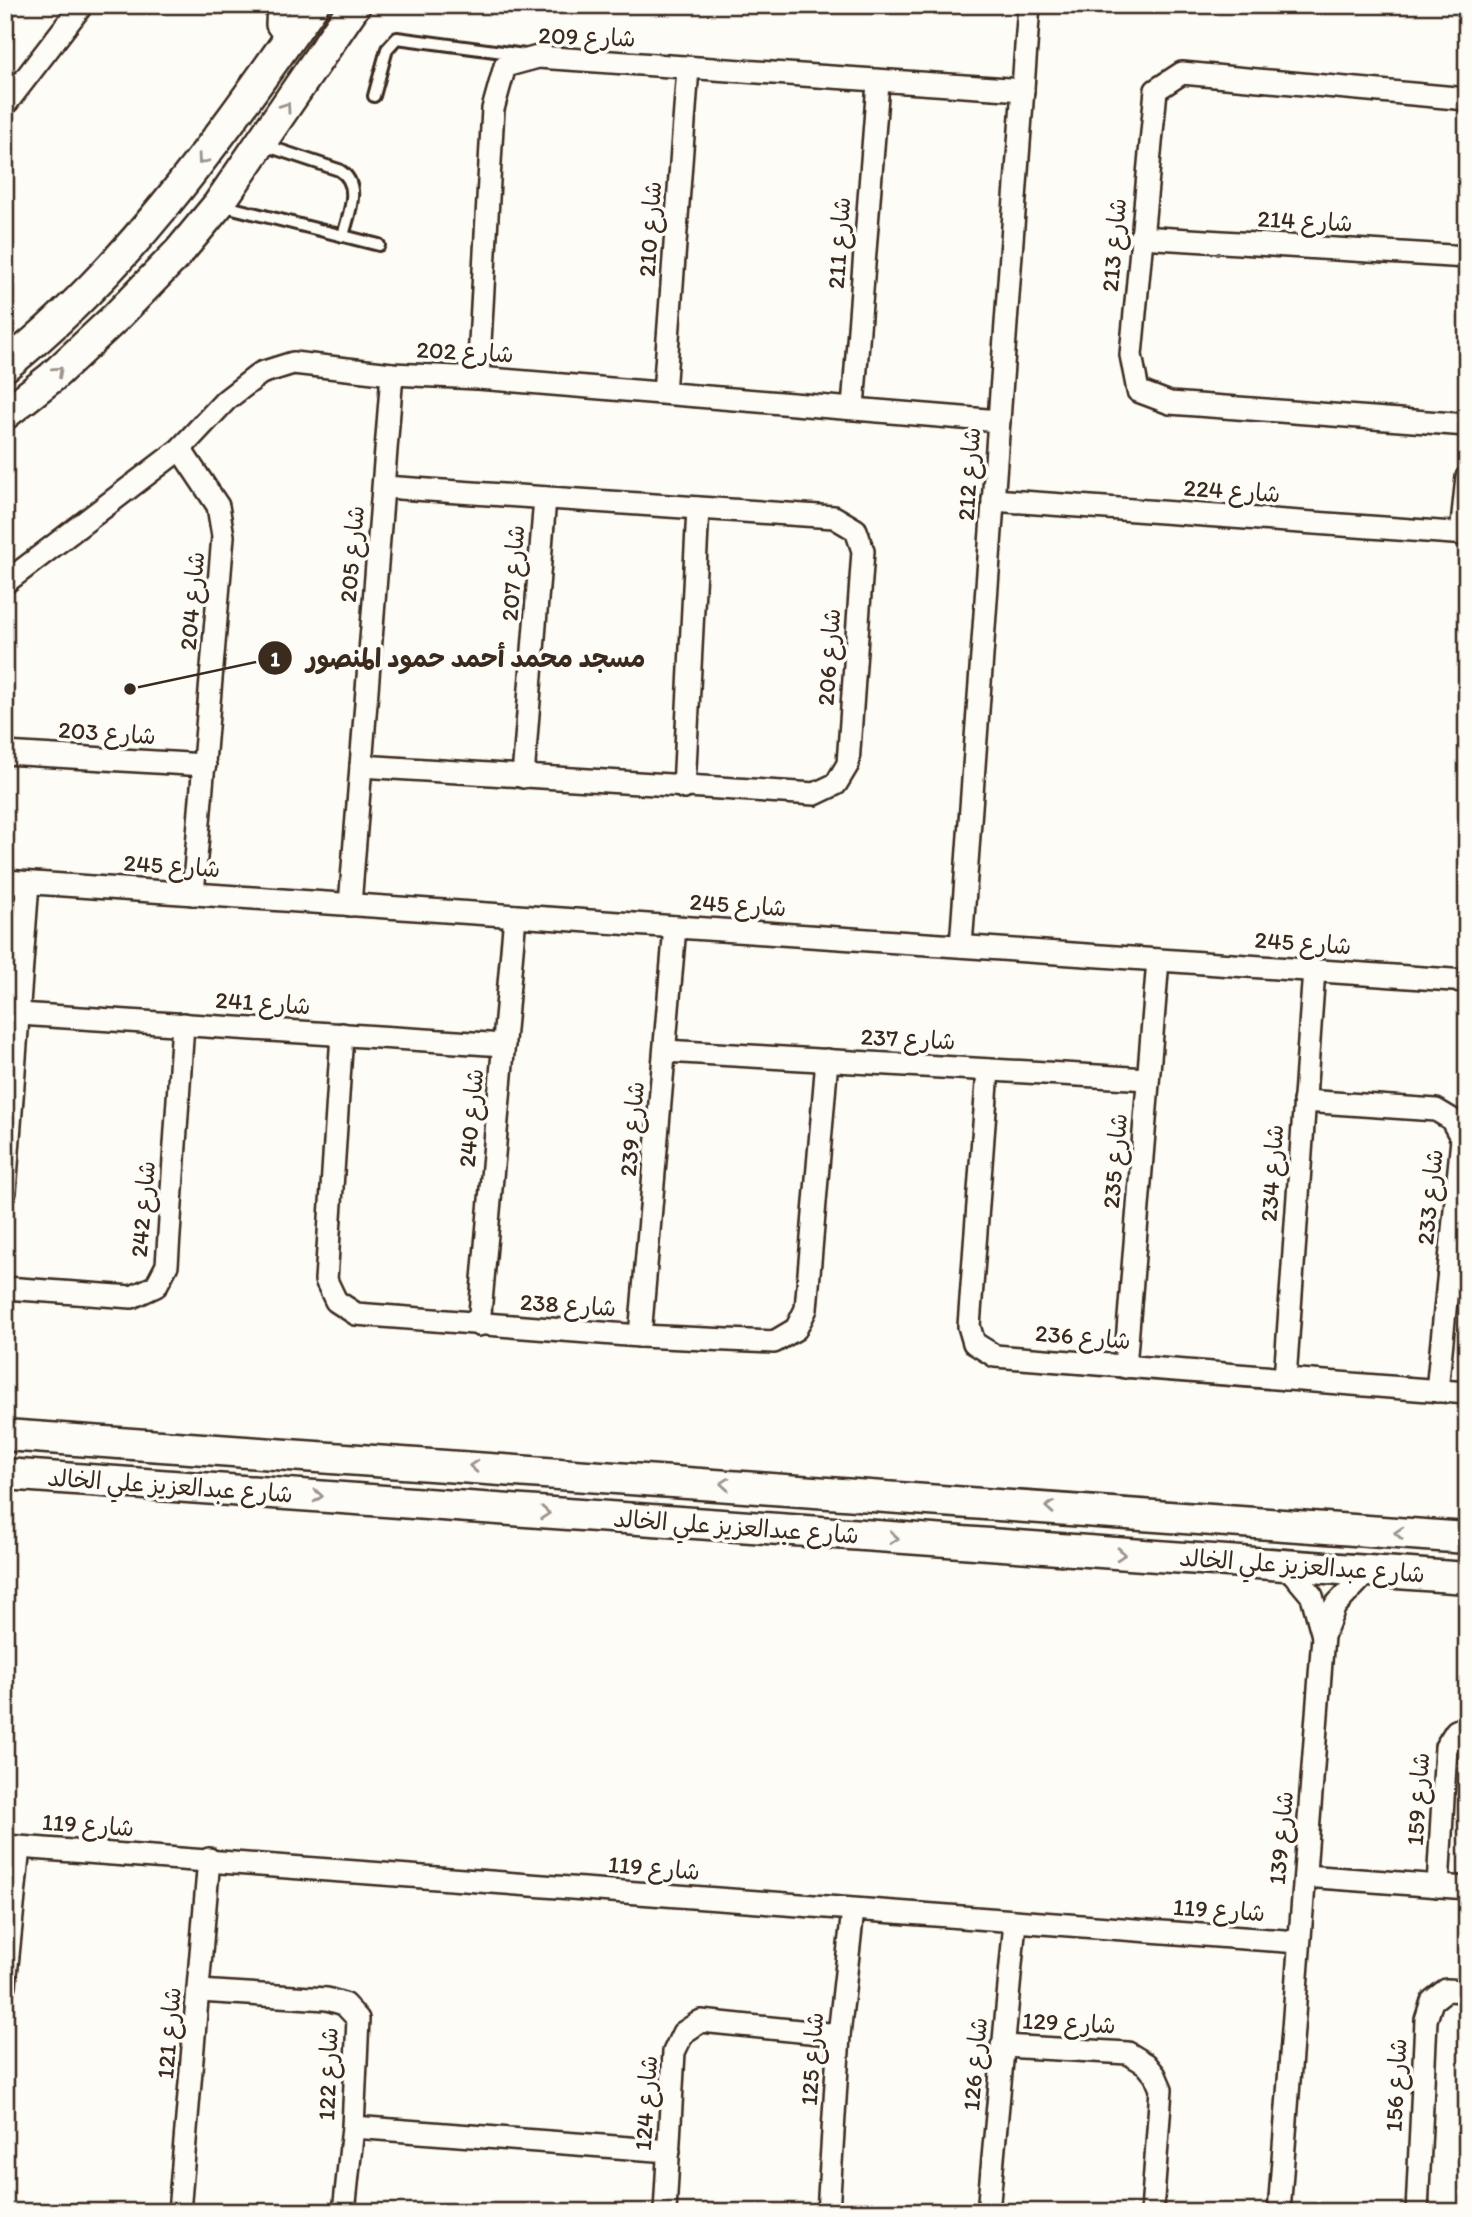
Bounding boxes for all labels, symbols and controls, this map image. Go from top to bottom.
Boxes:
street label: شارع 209 [538,20,636,56]
one-way arrow [278,102,290,115]
one-way arrow [197,152,210,165]
street label: شارع 210 [632,180,670,278]
street label: شارع 211 [821,196,859,290]
street label: شارع 213 [1095,197,1135,293]
street label: شارع 214 [1256,204,1353,240]
street label: شارع 202 [415,334,514,372]
one-way arrow [50,367,63,379]
street label: شارع 212 [951,426,989,522]
street label: شارع 224 [1182,473,1281,511]
street label: شارع 205 [333,504,373,604]
street label: شارع 207 [495,524,533,622]
street label: شارع 204 [173,550,213,652]
street label: شارع 206 [811,607,849,707]
callout: مسجد محمد أحمد حمود المنصور [258,635,660,682]
text: مسجد محمد أحمد حمود المنصور [305,642,645,675]
text: 1 [270,646,280,671]
street label: شارع 203 [57,715,157,753]
street label: شارع 245 [122,848,221,886]
street label: شارع 245 [688,887,787,925]
street label: شارع 245 [1253,925,1352,963]
street label: شارع 241 [214,985,312,1023]
street label: شارع 237 [860,1022,956,1058]
street label: شارع 240 [452,1067,492,1169]
street label: شارع 239 [613,1080,653,1178]
street label: شارع 235 [1096,1112,1136,1210]
street label: شارع 234 [1254,1123,1292,1223]
street label: شارع 233 [1410,1148,1452,1247]
street label: شارع 242 [124,1159,164,1259]
street label: شارع 238 [519,1287,617,1325]
street label: شارع 236 [1034,1318,1132,1358]
one-way arrow [468,1459,479,1474]
street label: شارع عبدالعزيز علي الخالد [46,1462,294,1516]
one-way arrow [719,1477,730,1492]
one-way arrow [312,1488,323,1503]
one-way arrow [1044,1500,1055,1515]
street label: شارع عبدالعزيز علي الخالد [612,1503,860,1557]
one-way arrow [539,1505,550,1520]
one-way arrow [1393,1526,1404,1541]
one-way arrow [888,1531,899,1546]
street label: شارع عبدالعزيز علي الخالد [1178,1542,1426,1596]
one-way arrow [1115,1546,1126,1561]
street label: شارع 159 [1400,1751,1438,1847]
street label: شارع 139 [1262,1790,1302,1886]
street label: شارع 119 [41,1807,135,1845]
street label: شارع 119 [607,1849,701,1889]
street label: شارع 119 [1172,1892,1266,1930]
street label: شارع 121 [150,1986,190,2080]
street label: شارع 129 [1021,2006,1117,2042]
street label: شارع 125 [794,2011,832,2107]
street label: شارع 126 [956,2016,996,2112]
street label: شارع 122 [311,2027,347,2121]
street label: شارع 156 [1379,2037,1415,2133]
street label: شارع 124 [628,2054,666,2152]

